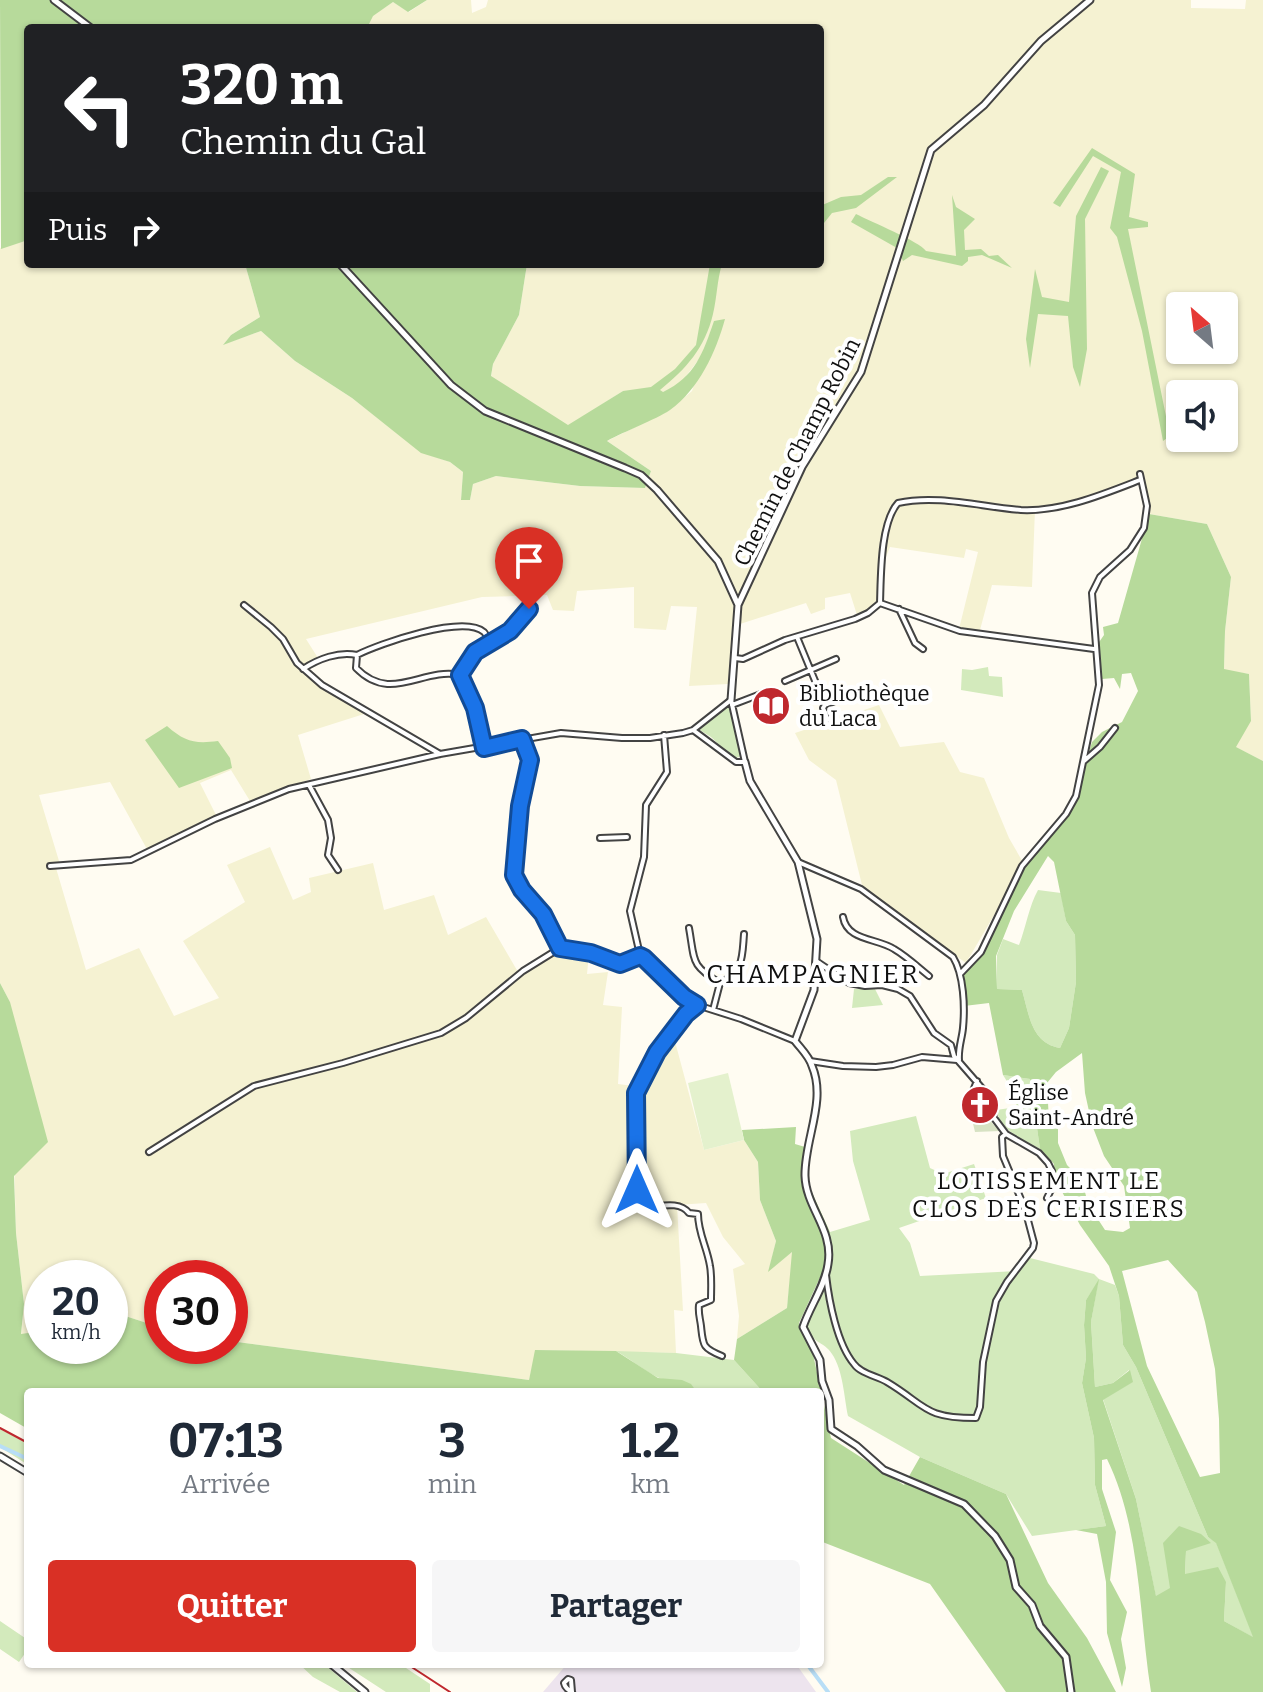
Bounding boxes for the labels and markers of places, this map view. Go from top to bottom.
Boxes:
pin [495,527,563,609]
place label: Bibliothèque du Laca [799,680,929,732]
library icon: Bibliothèque du Laca [750,685,792,727]
place label: Église Saint-André [1008,1079,1134,1131]
church icon: Église Saint-André [959,1084,1001,1126]

